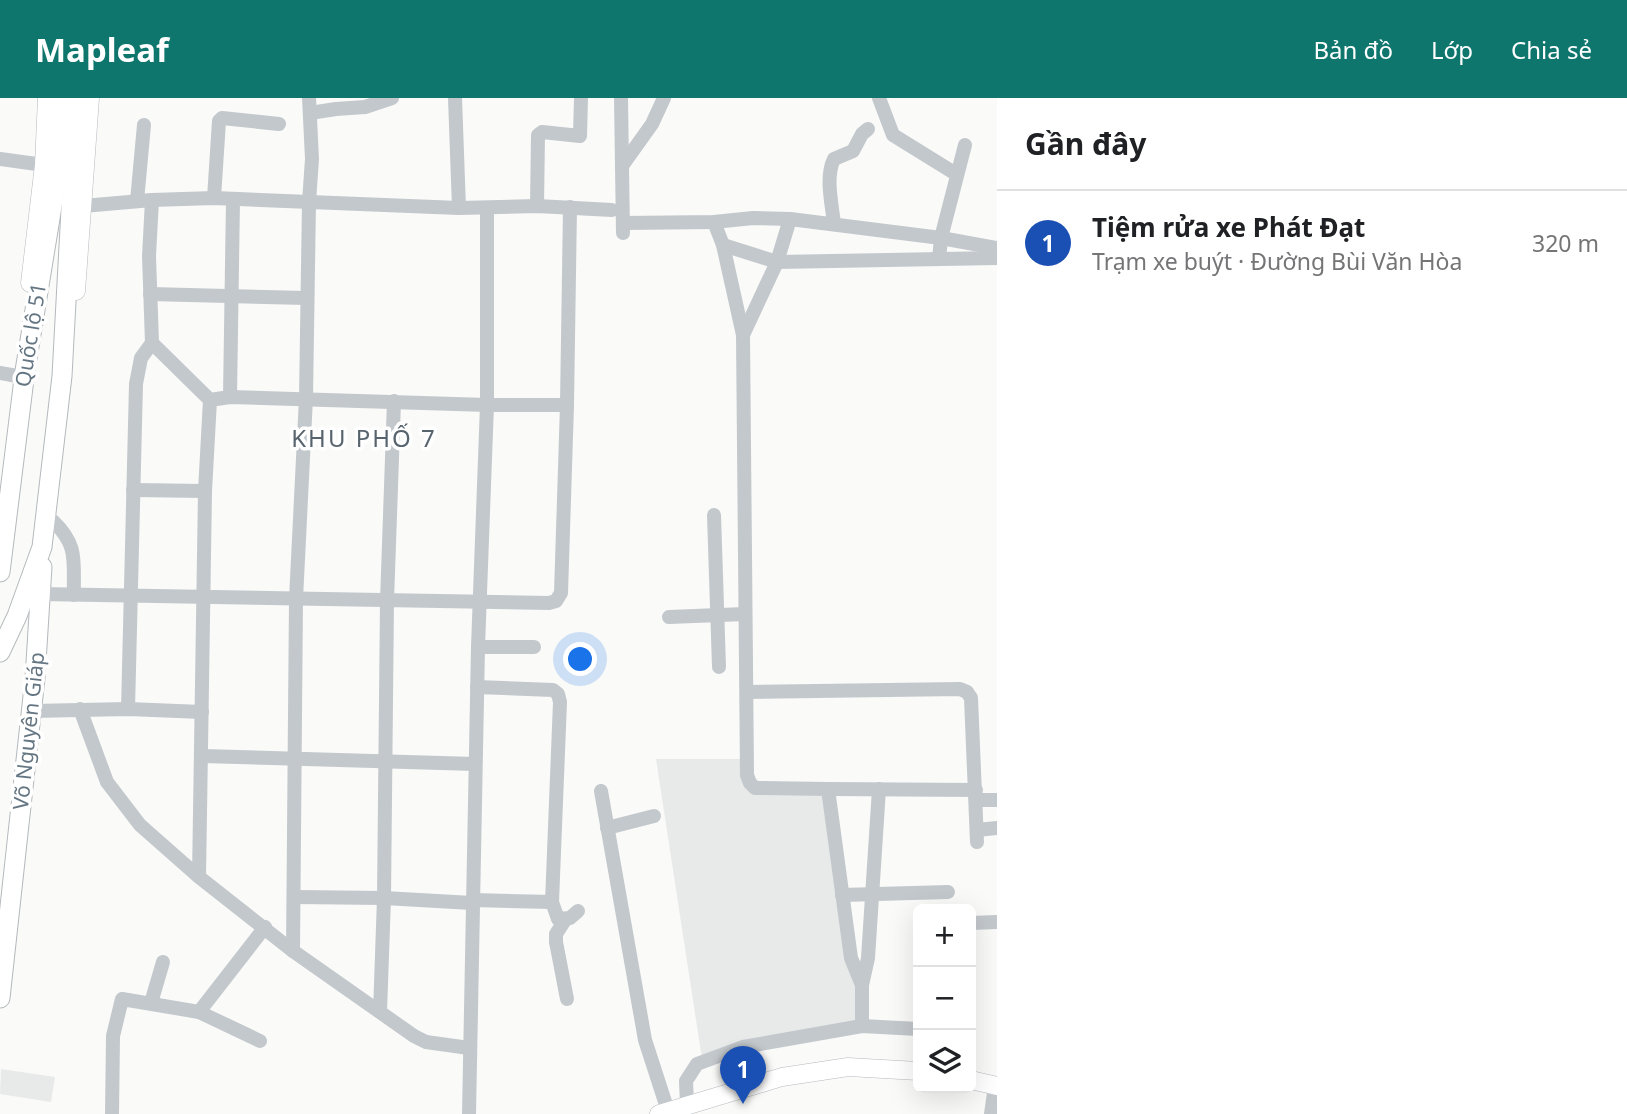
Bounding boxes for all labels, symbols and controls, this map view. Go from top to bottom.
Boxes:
text: Mapleaf [35,27,169,72]
text: Bản đồ [1313,33,1393,66]
text: Lớp [1431,33,1473,66]
text: Chia sẻ [1511,33,1592,66]
text: Gần đây [1025,123,1146,164]
text: Tiệm rửa xe Phát Đạt [1092,209,1365,245]
text: 1 [1041,227,1055,259]
text: 320 m [1532,227,1599,259]
text: Trạm xe buýt · Đường Bùi Văn Hòa [1092,245,1462,277]
street label: Quốc lộ 51 [8,281,52,389]
district label: KHU PHỐ 7 [291,421,437,454]
your location [563,642,597,676]
street label: Võ Nguyên Giáp [6,651,50,811]
map controls [913,904,976,1093]
button: + [913,904,976,967]
button: − [913,967,976,1030]
button: layers [913,1030,976,1093]
pin: 1 [720,1046,766,1104]

